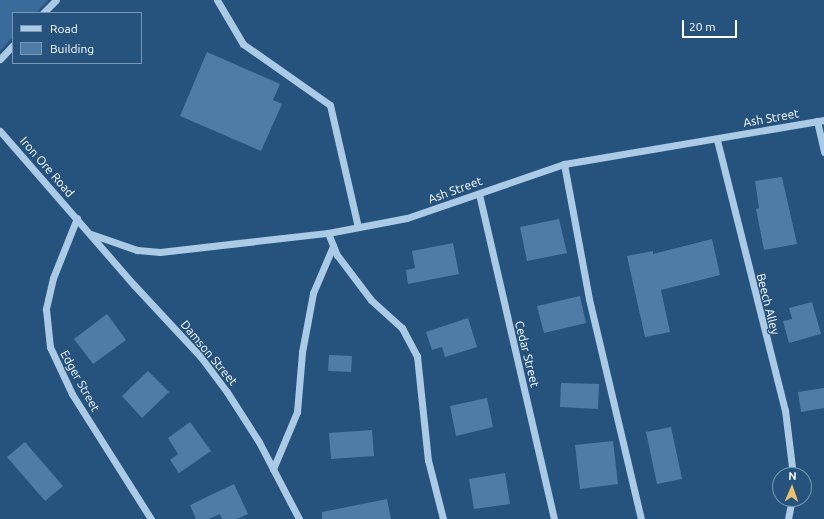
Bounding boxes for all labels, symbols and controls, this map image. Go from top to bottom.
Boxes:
legend [12,12,142,64]
scale bar [684,12,739,38]
text: 20 m [689,20,716,33]
text: Road [50,22,78,35]
text: Building [50,42,94,55]
street label: Ash Street [742,106,800,130]
street label: Iron Ore Road [17,134,77,200]
street label: Ash Street [426,174,484,206]
street label: Beech Alley [753,272,783,336]
street label: Damson Street [178,318,240,388]
street label: Cedar Street [512,319,542,389]
street label: Edger Street [57,348,103,414]
north arrow [772,467,812,507]
text: N [788,470,797,482]

